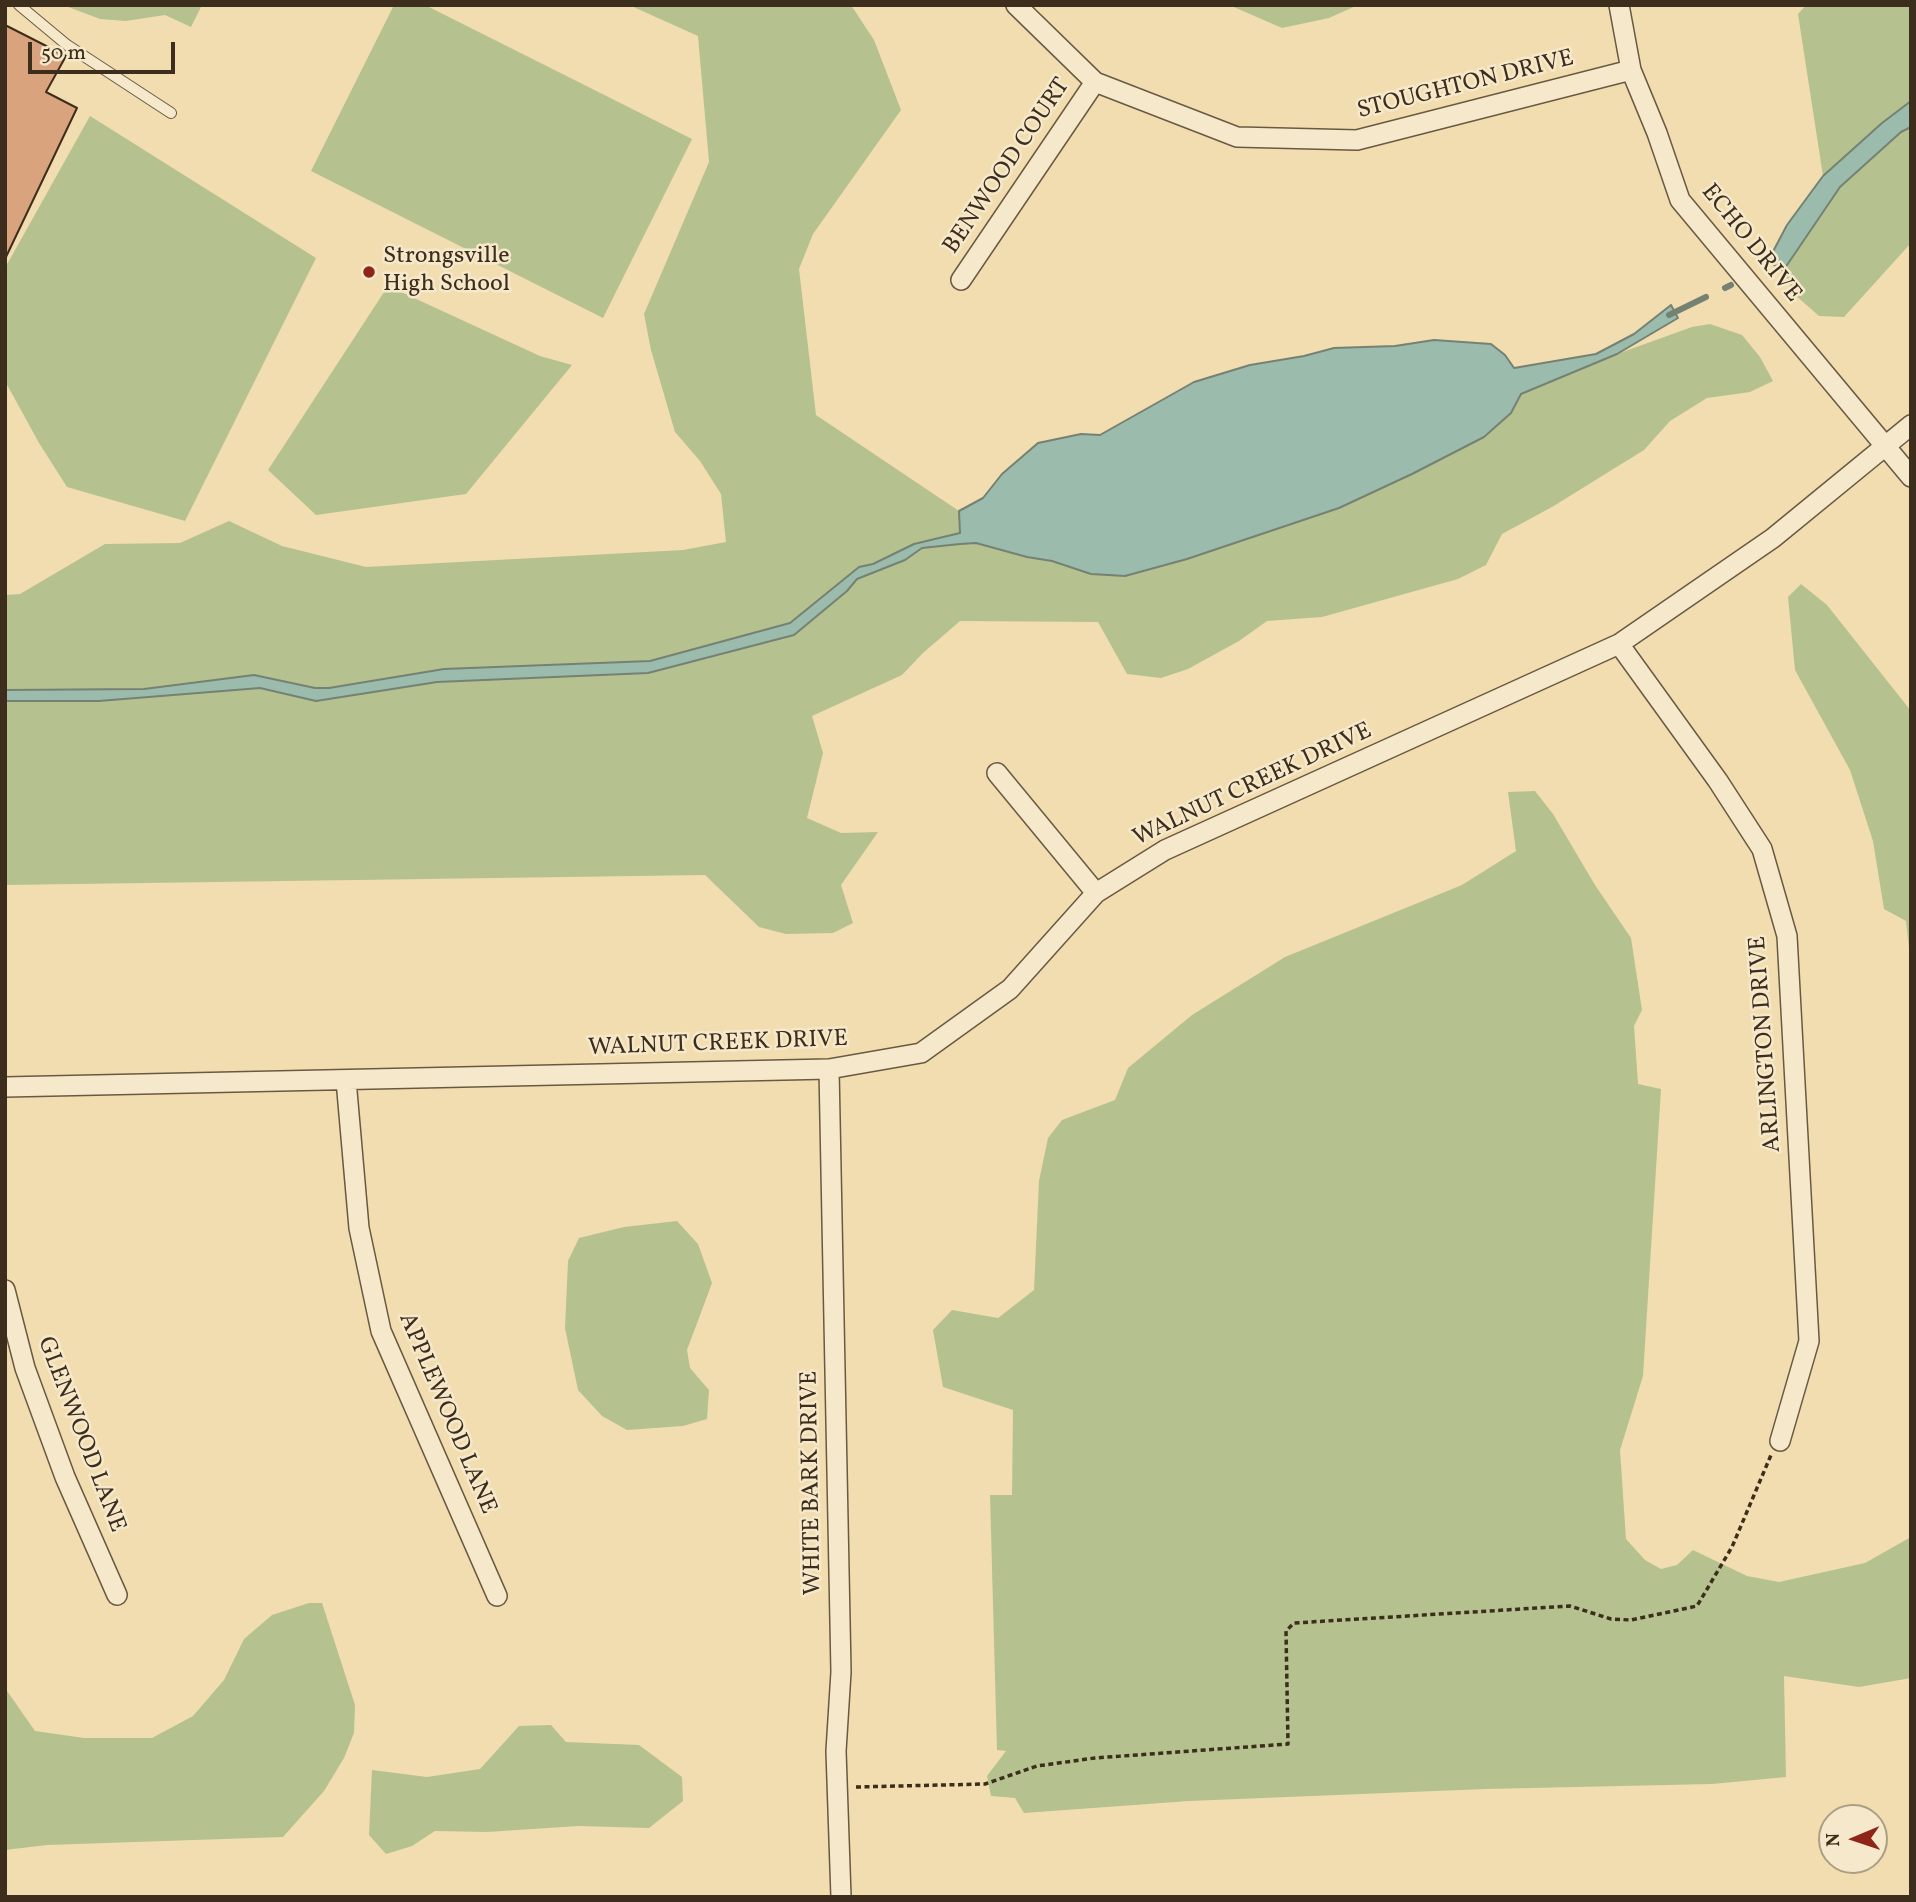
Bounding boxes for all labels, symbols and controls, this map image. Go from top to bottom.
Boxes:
scale bar [32,28,178,72]
text: 50 m [41,39,86,68]
street label: STOUGHTON DRIVE [1355,45,1577,127]
street label: BENWOOD COURT [938,74,1078,260]
street label: ECHO DRIVE [1694,179,1806,309]
place label: Strongsville High School [383,244,510,300]
marker: Strongsville High School [361,264,377,280]
street label: WALNUT CREEK DRIVE [1129,718,1377,854]
street label: ARLINGTON DRIVE [1745,935,1789,1153]
street label: WALNUT CREEK DRIVE [587,1026,849,1064]
street label: APPLEWOOD LANE [391,1309,501,1519]
street label: GLENWOOD LANE [29,1333,131,1537]
street label: WHITE BARK DRIVE [797,1370,829,1596]
north arrow [1818,1804,1888,1874]
text: N [1821,1832,1847,1847]

